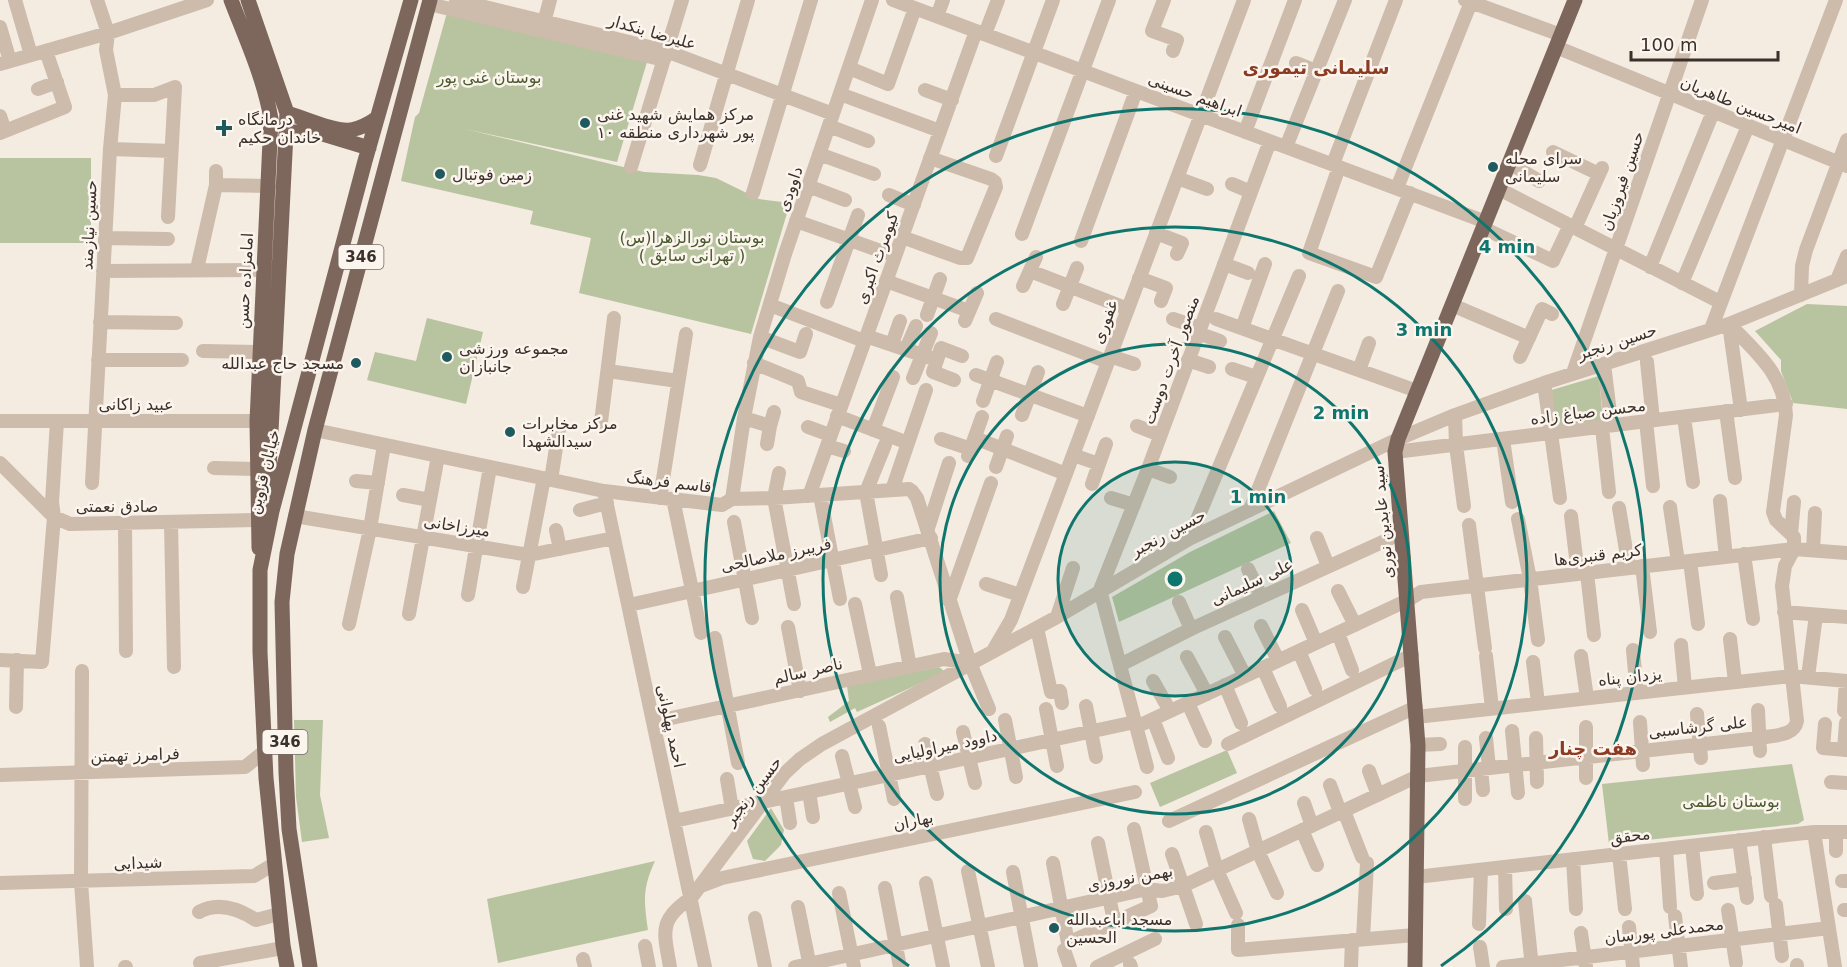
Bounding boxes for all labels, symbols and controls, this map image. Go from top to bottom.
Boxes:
street label: علیرضا بنکدار [605,10,698,55]
scale bar [1631,24,1778,62]
text: 100 m [1640,34,1698,55]
district label: سلیمانی تیموری [1243,57,1389,79]
park label: بوستان غنی پور [436,68,541,88]
street label: ابراهیم حسینی [1145,69,1244,122]
street label: امیرحسین طاهریان [1677,72,1804,139]
place label: مرکز همایش شهید غنی پور شهرداری منطقه ۱۰ [597,105,755,143]
place label: درمانگاه خاندان حکیم [238,110,321,147]
marker: مرکز همایش شهید غنی پور شهرداری منطقه ۱۰ [578,116,592,130]
marker: درمانگاه خاندان حکیم [215,119,233,137]
street label: حسین فیروزیان [1596,129,1649,234]
place label: سرای محله سلیمانی [1505,149,1582,186]
marker: سرای محله سلیمانی [1486,160,1500,174]
street label: داوودی [773,164,808,214]
place label: زمین فوتبال [452,165,532,185]
marker: زمین فوتبال [433,167,447,181]
street label: حسین نیازمند [77,180,102,270]
street label: کیومرث اکبری [852,209,904,307]
park label: بوستان نورالزهرا(س) ( تهرانی سابق ) [620,228,764,266]
street label: امامزاده حسن [233,232,258,330]
text: 4 min [1479,236,1535,257]
road number: 346 [338,245,384,269]
street label: منصور آخرت دوست [1139,293,1204,427]
street label: غفوری [1088,298,1123,347]
text: 3 min [1396,319,1452,340]
street label: حسین رنجبر [1574,320,1659,365]
place label: مجموعه ورزشی جانبازان [459,339,569,377]
marker: مجموعه ورزشی جانبازان [440,350,454,364]
place label: مسجد حاج عبدالله [221,354,344,374]
marker: مسجد حاج عبدالله [349,356,363,370]
street label: عبید زاکانی [98,395,174,415]
street label: محسن صباغ زاده [1529,395,1647,429]
text: 2 min [1313,402,1369,423]
place label: مرکز مخابرات سیدالشهدا [522,414,618,452]
marker: مرکز مخابرات سیدالشهدا [503,425,517,439]
street label: خیابان قزوین [244,428,285,517]
street label: سید عابدین نوری [1369,464,1398,579]
street label: قاسم فرهنگ [625,467,713,498]
text: 1 min [1230,486,1286,507]
street label: صادق نعمتی [76,497,158,516]
street label: حسین رنجبر [1126,505,1209,562]
street label: میرزاخانی [422,511,492,542]
street label: فریبرز ملاصالحی [719,534,833,577]
street label: کریم قنبری‌ها [1553,540,1644,571]
street label: علی سلیمانی [1208,555,1296,609]
centre of rings [1165,569,1185,589]
street label: ناصر سالم [771,654,845,689]
street label: یزدان پناه [1597,664,1663,691]
street label: احمد پهلوانی [652,683,689,770]
street label: علی گرشاسبی [1647,712,1749,743]
street label: داوود میراولیایی [891,726,999,767]
road number: 346 [262,730,308,754]
district label: هفت چنار [1548,738,1637,760]
street label: فرامرز تهمتن [90,744,180,767]
street label: حسین رنجبر [720,753,787,831]
park label: بوستان ناظمی [1682,792,1780,812]
street label: بهاران [891,807,935,835]
street label: محقق [1609,824,1651,849]
street label: شیدایی [113,853,163,873]
street label: بهمن نوروزی [1086,861,1175,896]
place label: مسجد اباعبدالله الحسین [1066,910,1172,948]
street label: محمدعلی پورسان [1603,914,1725,949]
marker: مسجد اباعبدالله الحسین [1047,921,1061,935]

